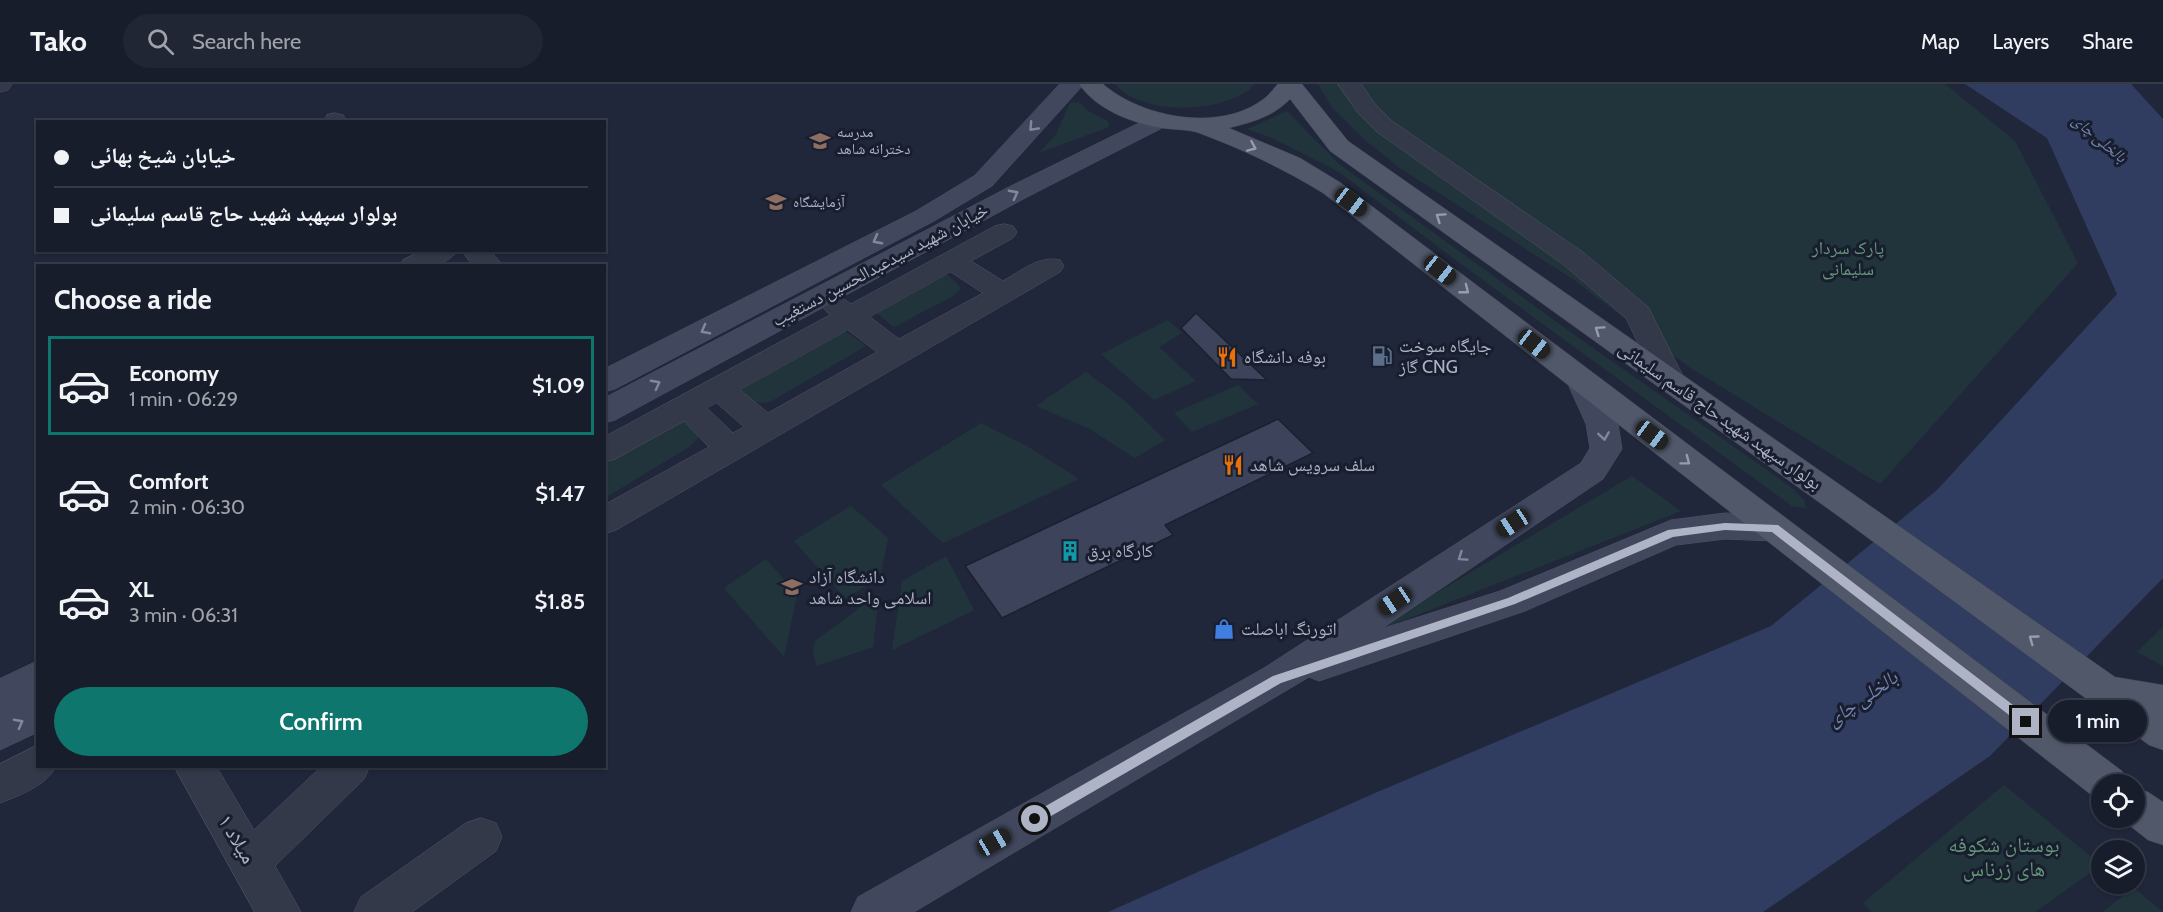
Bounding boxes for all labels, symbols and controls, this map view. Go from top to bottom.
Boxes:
search box [123,14,543,68]
text: Tako [30,24,87,58]
icon: search [144,25,177,58]
text: Search here [192,28,301,55]
text: Map [1921,29,1960,54]
text: Layers [1993,29,2049,54]
text: Share [2082,29,2133,54]
water label: بالخلی چای [2068,110,2131,168]
one-way arrow [1029,120,1040,130]
place label: مدرسه دخترانه شاهد [837,123,910,158]
school or university icon: مدرسه دخترانه شاهد [808,129,832,153]
one-way arrow [1246,140,1257,152]
text: خیابان شیخ بهائی [90,142,236,169]
car [1331,184,1371,220]
school or university icon: آزمایشگاه [764,190,788,214]
one-way arrow [1007,190,1018,201]
place label: آزمایشگاه [793,193,846,211]
street label: خیابان شهید سیدعبدالحسین دستغیب [768,199,992,331]
text: بولوار سپهبد شهید حاج قاسم سلیمانی [90,200,397,227]
one-way arrow [1435,213,1446,224]
one-way arrow [873,233,884,244]
park label: پارک سردار سلیمانی [1811,237,1884,280]
car [1420,252,1460,288]
text: Choose a ride [54,283,212,316]
one-way arrow [1459,283,1470,294]
one-way arrow [700,323,711,334]
car [1514,326,1554,362]
one-way arrow [1595,326,1606,337]
place label: جایگاه سوخت گاز CNG [1398,335,1492,378]
street label: بولوار سپهبد شهید حاج قاسم سلیمانی [1614,337,1826,495]
fuel station icon: جایگاه سوخت گاز CNG [1370,344,1394,368]
restaurant icon: بوفه دانشگاه [1215,345,1239,369]
place label: بوفه دانشگاه [1244,346,1326,368]
icon: car [57,359,111,413]
text: Economy [129,360,219,387]
text: $1.09 [532,372,585,399]
one-way arrow [650,380,660,391]
text: 1 min · 06:29 [129,387,238,411]
car [1632,417,1672,453]
one-way arrow [1598,431,1610,440]
restaurant icon: سلف سرویس شاهد [1221,453,1245,477]
one-way arrow [1679,453,1690,464]
place label: سلف سرویس شاهد [1250,454,1375,476]
icon: car [57,467,111,521]
text: Comfort [129,468,208,495]
text: $1.47 [535,480,585,507]
text: 2 min · 06:30 [129,495,245,519]
car [1493,506,1533,540]
building icon: کارگاه برق [1058,539,1082,563]
place label: کارگاه برق [1087,540,1154,562]
one-way arrow [1458,549,1468,561]
place label: دانشگاه آزاد اسلامی واحد شاهد [809,566,932,609]
icon: car [57,575,111,629]
school or university icon: دانشگاه آزاد اسلامی واحد شاهد [780,575,804,599]
text: XL [129,576,154,603]
car [1375,583,1415,619]
text: $1.85 [535,588,585,615]
text: 3 min · 06:31 [129,603,238,627]
shop icon: اتورنگ اباصلت [1212,617,1236,641]
place label: اتورنگ اباصلت [1241,618,1337,640]
one-way arrow [2029,636,2040,647]
water label: بالخلی چای [1822,665,1903,732]
button: Confirm [54,687,588,756]
callout: 1 min [2047,701,2146,743]
route end [2012,708,2039,735]
text: 1 min [2075,709,2120,733]
one-way arrow [12,719,23,730]
map controls [2091,774,2145,894]
button: locate [2091,774,2145,828]
route start [1021,805,1048,832]
street label: میلاد ۱ [213,810,262,868]
car [974,825,1014,859]
park label: بوستان شکوفه های زرناس [1949,832,2059,882]
button: layers [2091,840,2145,894]

